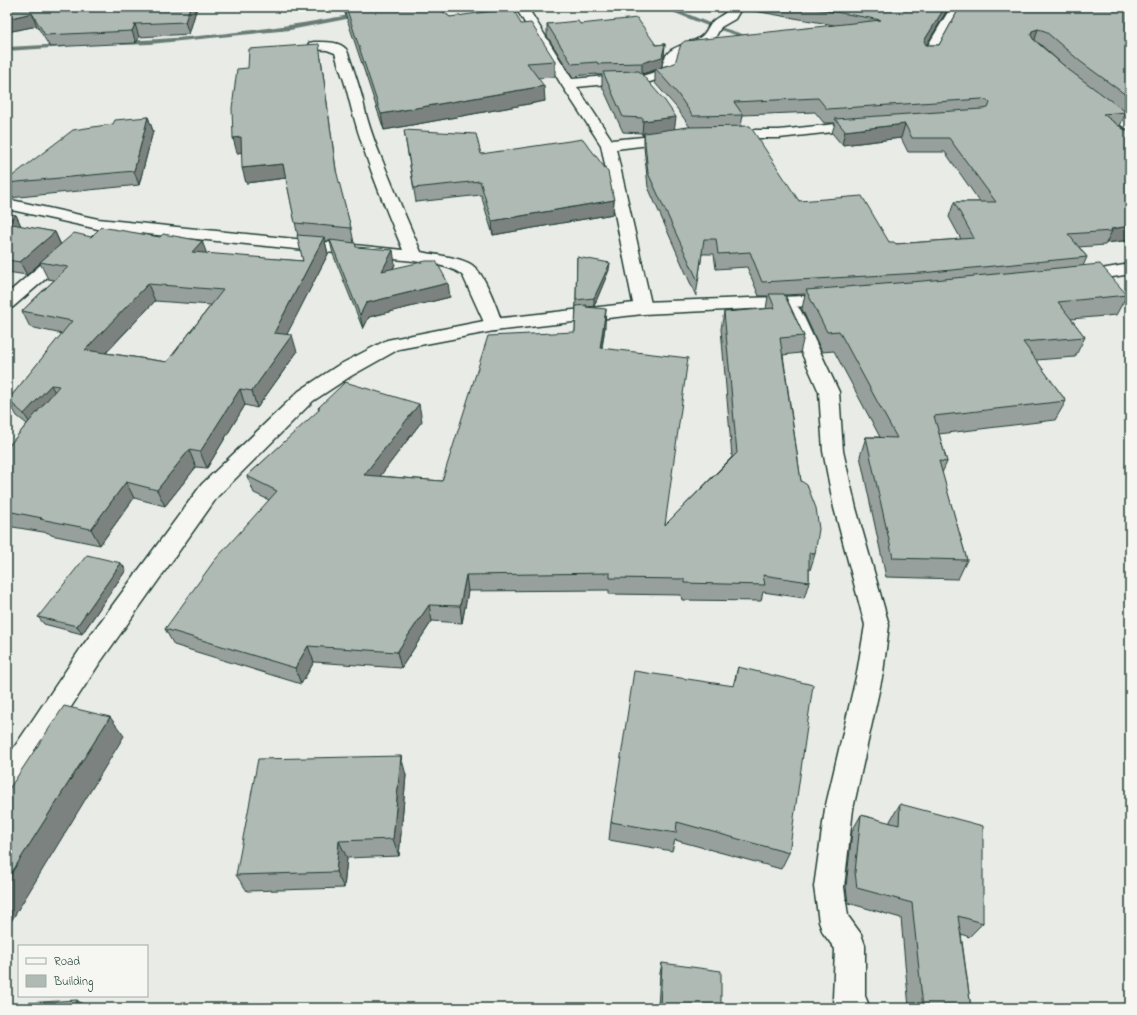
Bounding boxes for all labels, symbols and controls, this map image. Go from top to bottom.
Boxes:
legend [18,945,148,997]
text: Road [54,953,80,971]
text: Building [53,973,93,992]

